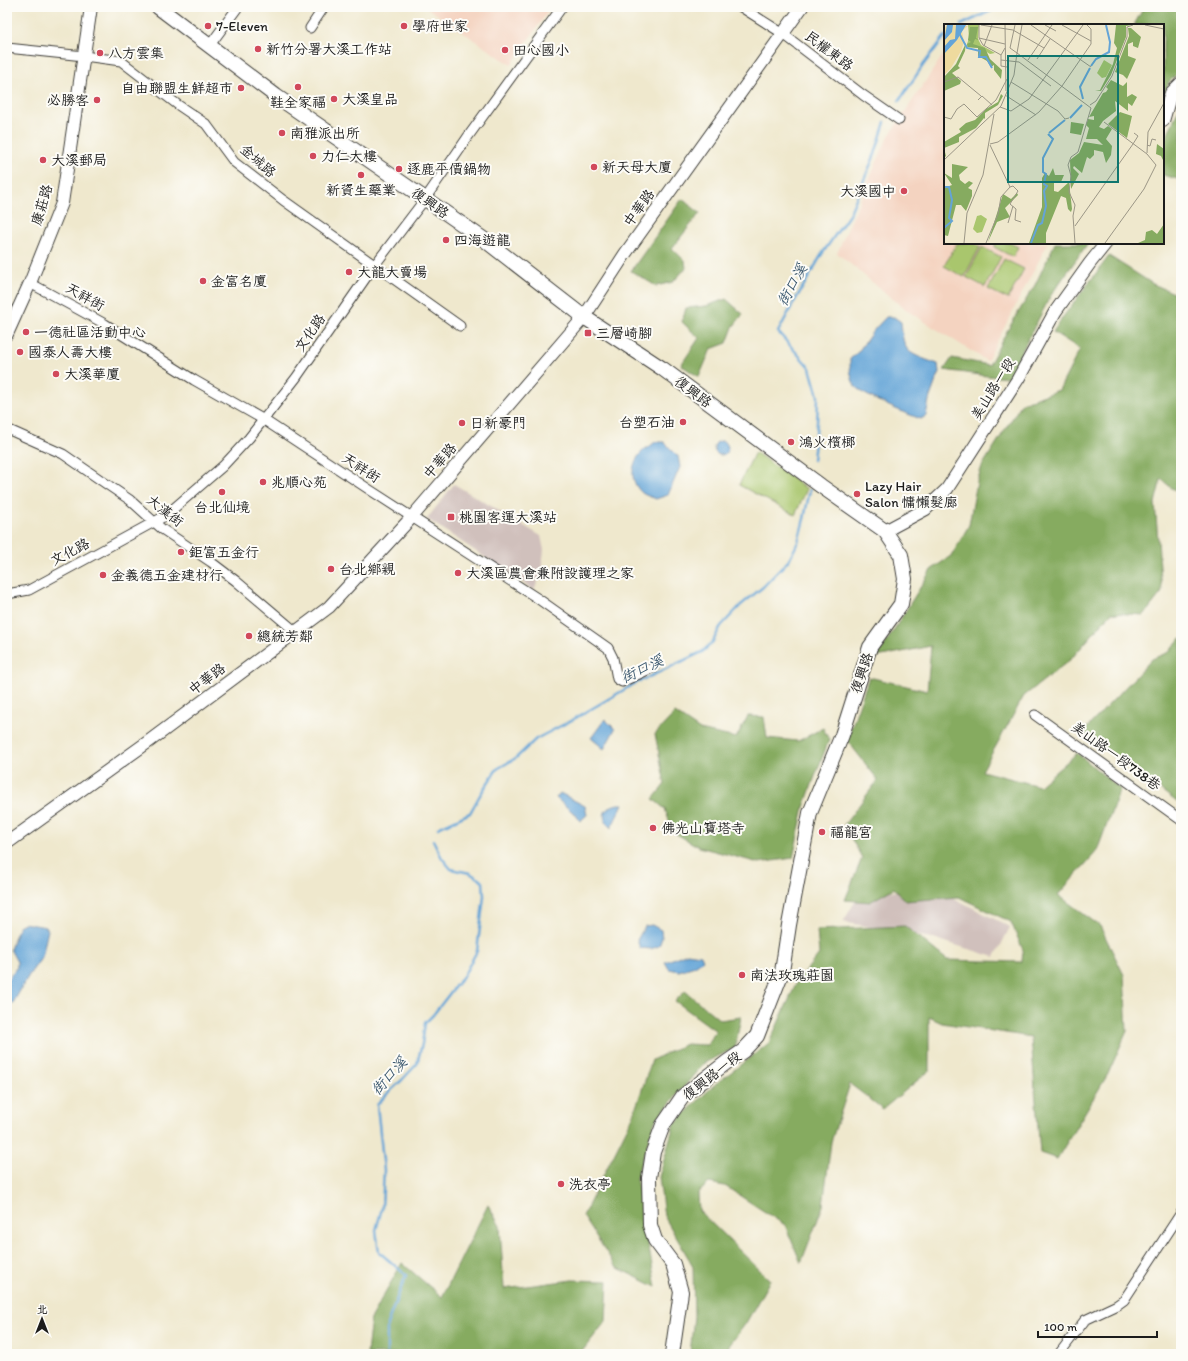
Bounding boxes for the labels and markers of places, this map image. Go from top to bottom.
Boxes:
place label: 7-Eleven [216,18,268,35]
place label: 學府世家 [412,18,468,35]
marker: 7-Eleven [203,21,213,31]
marker: 學府世家 [399,21,409,31]
place label: 新竹分署大溪工作站 [266,41,392,58]
place label: 田心國小 [513,42,569,59]
marker: 新竹分署大溪工作站 [253,44,263,54]
place label: 八方雲集 [108,45,164,62]
marker: 田心國小 [500,45,510,55]
marker: 八方雲集 [95,48,105,58]
place label: 自由聯盟生鮮超市 [121,80,233,97]
marker: 鞋全家福 [293,82,303,92]
marker: 自由聯盟生鮮超市 [236,83,246,93]
place label: 大溪皇品 [342,91,398,108]
place label: 必勝客 [47,92,89,109]
place label: 鞋全家福 [270,94,326,111]
marker: 大溪皇品 [329,94,339,104]
marker: 必勝客 [92,95,102,105]
place label: 南雅派出所 [290,125,360,142]
marker: 南雅派出所 [277,128,287,138]
place label: 力仁大樓 [321,148,377,165]
marker: 力仁大樓 [308,151,318,161]
place label: 大溪郵局 [51,152,107,169]
marker: 大溪郵局 [38,155,48,165]
place label: 新天母大廈 [602,159,672,176]
place label: 逐鹿平價鍋物 [407,161,491,178]
marker: 新天母大廈 [589,162,599,172]
marker: 逐鹿平價鍋物 [394,164,404,174]
marker: 新資生藥業 [356,170,366,180]
place label: 新資生藥業 [326,182,396,199]
place label: 大溪國中 [840,183,896,200]
marker: 大溪國中 [899,186,909,196]
place label: 四海遊龍 [454,232,510,249]
marker: 四海遊龍 [441,235,451,245]
place label: 大龍大賣場 [357,264,427,281]
marker: 大龍大賣場 [344,267,354,277]
place label: 金富名廈 [211,273,267,290]
marker: 金富名廈 [198,276,208,286]
place label: 一德社區活動中心 [34,324,146,341]
place label: 三層崎腳 [596,325,652,342]
marker: 一德社區活動中心 [21,327,31,337]
marker: 三層崎腳 [583,328,593,338]
place label: 國泰人壽大樓 [28,344,112,361]
marker: 國泰人壽大樓 [15,347,25,357]
place label: 大溪華廈 [64,366,120,383]
marker: 大溪華廈 [51,369,61,379]
place label: 台塑石油 [619,414,675,431]
place label: 日新豪門 [470,415,526,432]
marker: 台塑石油 [678,417,688,427]
marker: 日新豪門 [457,418,467,428]
place label: 鴻火檳榔 [799,434,855,451]
marker: 鴻火檳榔 [786,437,796,447]
place label: 兆順心苑 [271,474,327,491]
marker: 兆順心苑 [258,477,268,487]
place label: Lazy Hair Salon 慵懶髮廊 [865,478,958,511]
marker: 台北仙境 [217,487,227,497]
marker: Lazy Hair Salon 慵懶髮廊 [852,489,862,499]
place label: 台北仙境 [194,499,250,516]
place label: 桃園客運大溪站 [459,509,557,526]
marker: 桃園客運大溪站 [446,512,456,522]
place label: 鉅富五金行 [189,544,259,561]
marker: 鉅富五金行 [176,547,186,557]
place label: 台北鄉親 [339,561,395,578]
marker: 台北鄉親 [326,564,336,574]
place label: 大溪區農會兼附設護理之家 [466,565,634,582]
place label: 金義德五金建材行 [111,567,223,584]
marker: 大溪區農會兼附設護理之家 [453,568,463,578]
marker: 金義德五金建材行 [98,570,108,580]
place label: 總統芳鄰 [257,628,313,645]
marker: 總統芳鄰 [244,631,254,641]
place label: 佛光山寶塔寺 [661,820,745,837]
marker: 佛光山寶塔寺 [648,823,658,833]
place label: 福龍宮 [830,824,872,841]
marker: 福龍宮 [817,827,827,837]
place label: 南法玫瑰莊園 [750,967,834,984]
marker: 南法玫瑰莊園 [737,970,747,980]
place label: 洗衣亭 [569,1176,611,1193]
marker: 洗衣亭 [556,1179,566,1189]

